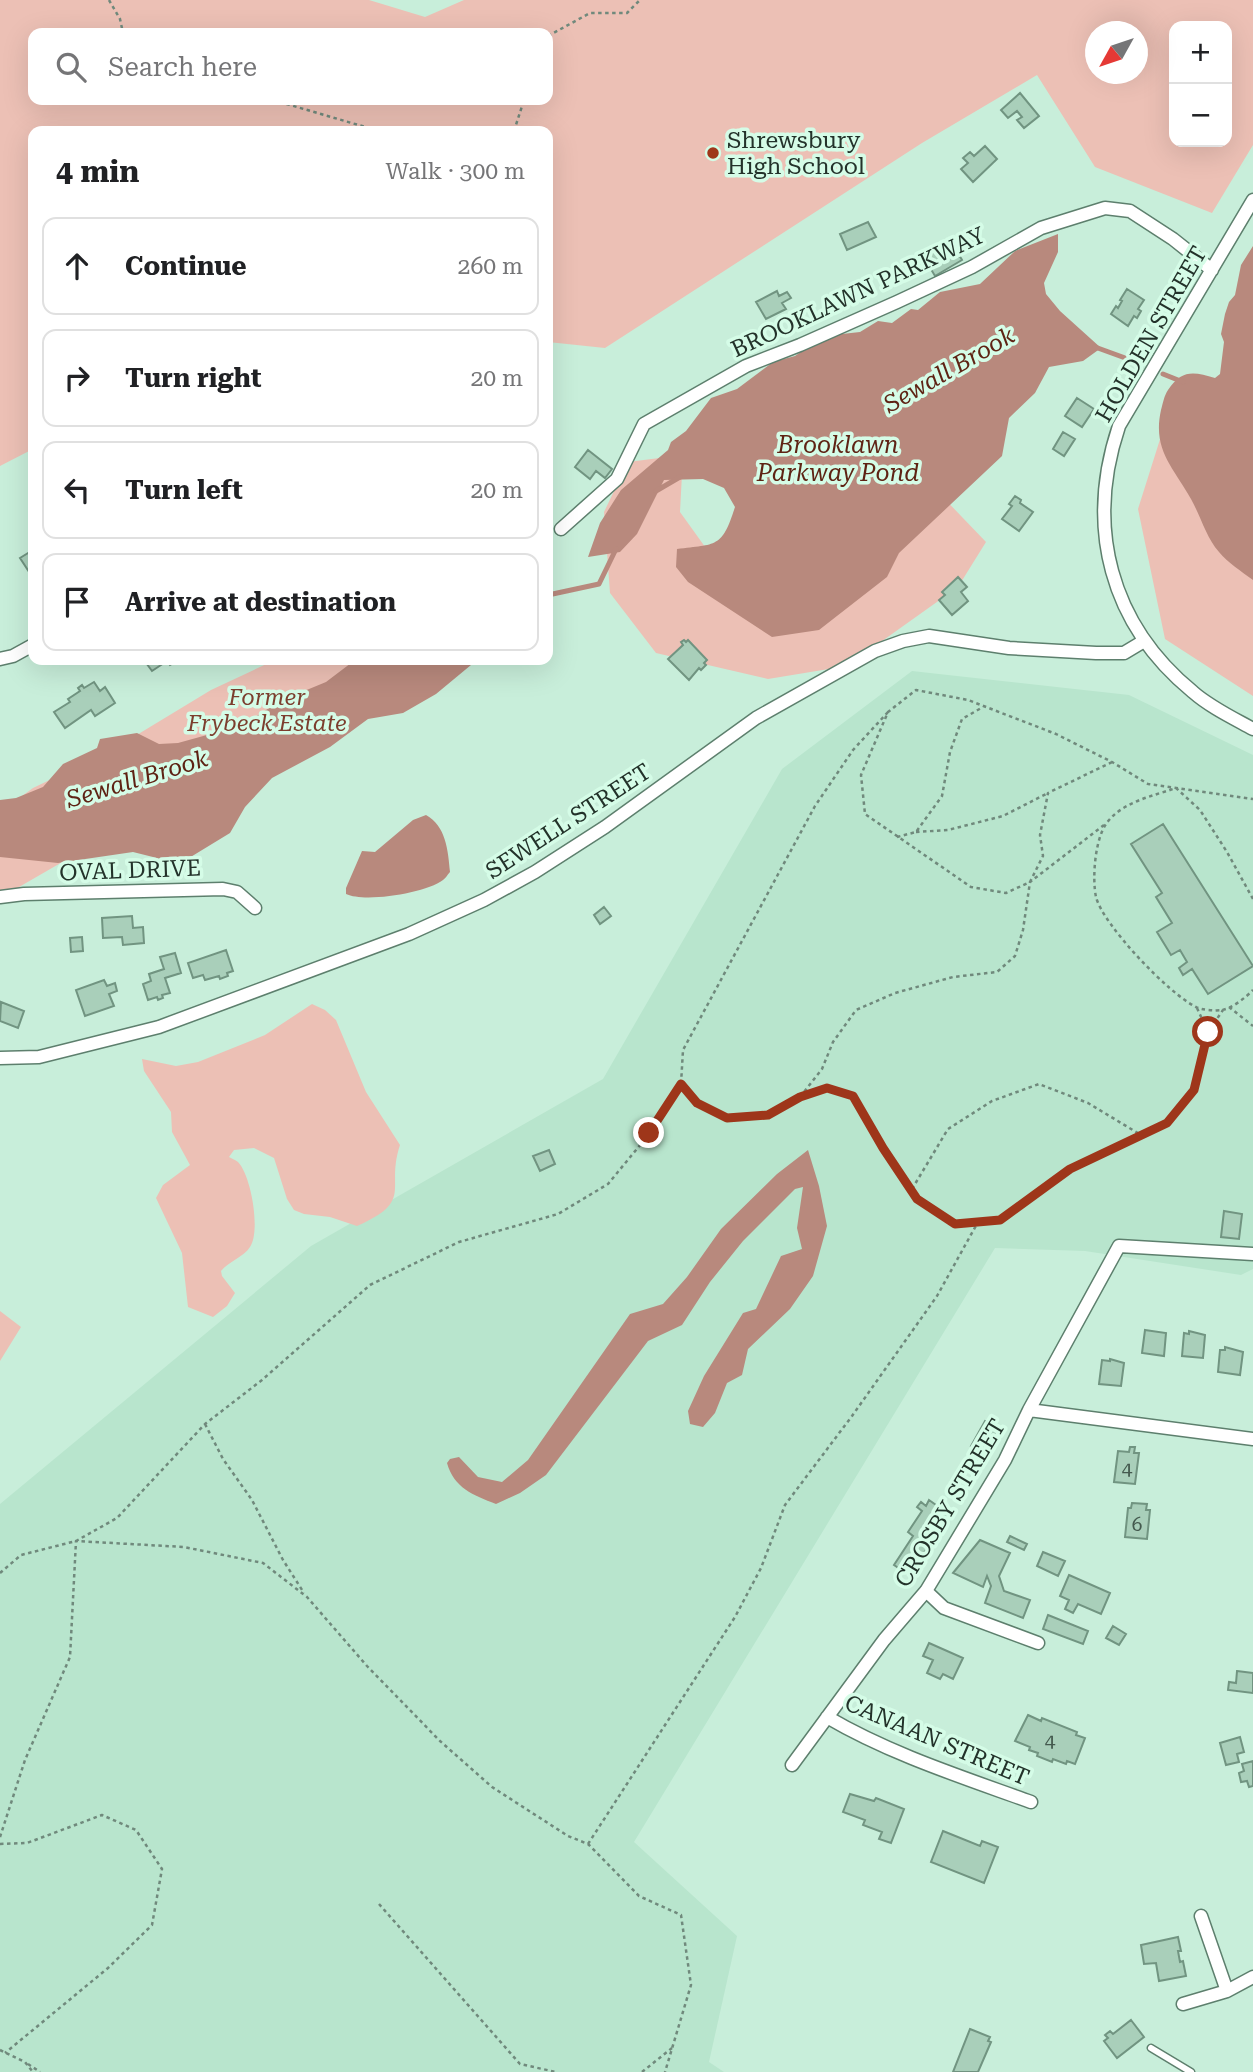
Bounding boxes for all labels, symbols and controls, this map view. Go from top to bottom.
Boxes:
north arrow [1085,21,1148,84]
map controls [1169,21,1232,147]
button: + [1169,21,1232,84]
search box [28,28,553,105]
icon: search [52,48,90,86]
text: Search here [108,52,257,82]
button: − [1169,84,1232,147]
place label: Shrewsbury High School [727,127,865,180]
marker: Shrewsbury High School [705,145,721,161]
text: 4 min [56,154,139,189]
text: Walk · 300 m [386,158,525,185]
street label: BROOKLAWN PARKWAY [727,221,990,363]
street label: HOLDEN STREET [1090,242,1213,427]
icon: ahead [58,247,96,285]
text: Continue [125,251,247,281]
text: 260 m [458,253,523,280]
water label: Sewall Brook [878,321,1019,419]
icon: right [58,359,96,397]
text: Turn right [125,363,261,393]
text: 20 m [470,365,523,392]
water label: Brooklawn Parkway Pond [756,431,919,487]
icon: left [58,471,96,509]
text: Turn left [125,475,243,505]
text: 20 m [470,477,523,504]
icon: arrive [58,583,96,621]
text: Arrive at destination [125,587,396,617]
park label: Former Frybeck Estate [186,684,347,737]
water label: Sewall Brook [62,744,211,814]
street label: SEWELL STREET [481,758,656,885]
street label: OVAL DRIVE [59,855,201,886]
route start [1192,1016,1223,1047]
route end [633,1117,664,1148]
street label: CROSBY STREET [890,1414,1011,1592]
house number: 4 [1122,1457,1133,1480]
house number: 6 [1132,1513,1142,1536]
street label: CANAAN STREET [841,1689,1033,1792]
house number: 4 [1045,1729,1056,1752]

